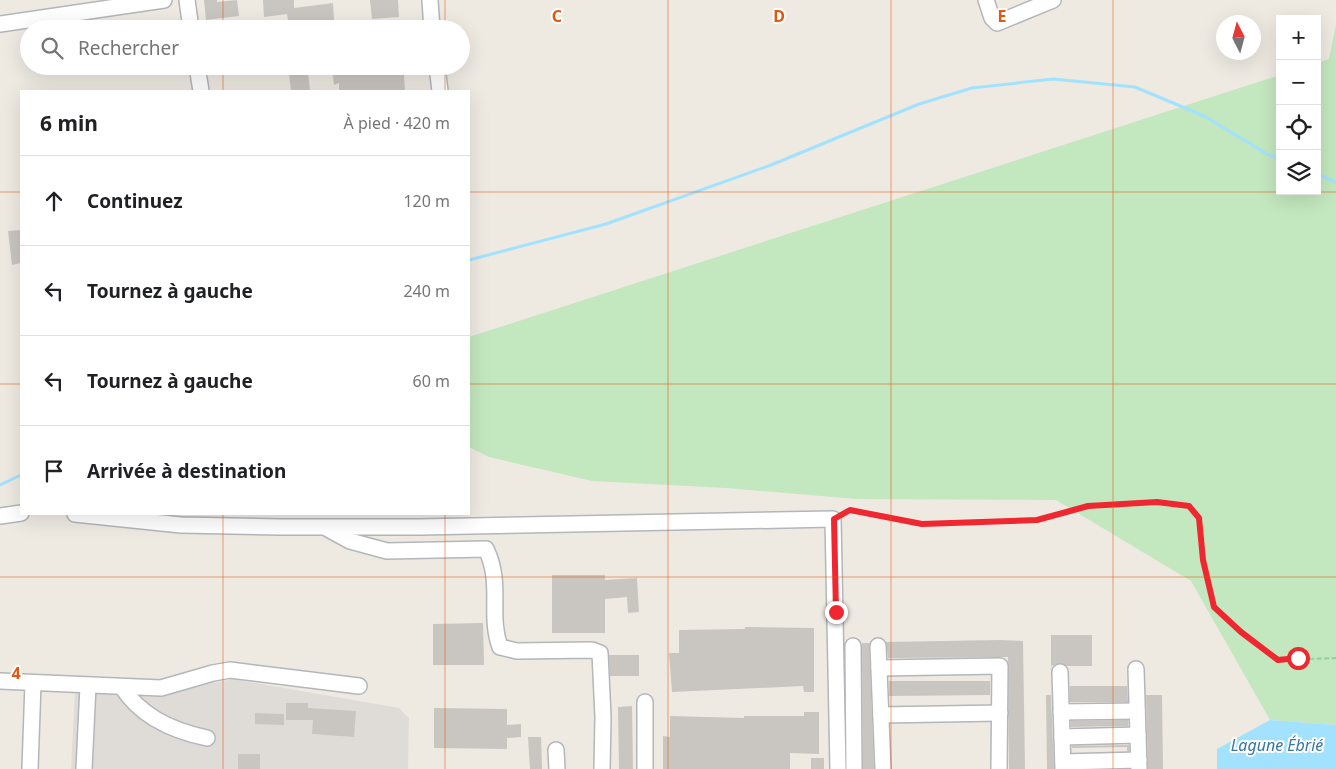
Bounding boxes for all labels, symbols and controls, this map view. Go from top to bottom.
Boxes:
text: C [552,5,562,27]
text: D [773,5,785,27]
text: E [998,5,1007,27]
north arrow [1216,15,1261,60]
map controls [1276,15,1321,195]
button: + [1276,15,1321,60]
search box [20,20,470,75]
icon: search [38,34,66,62]
text: Rechercher [78,35,179,61]
button: − [1276,60,1321,105]
button: locate [1276,105,1321,150]
text: 6 min [40,109,98,137]
text: À pied · 420 m [344,112,450,134]
button: layers [1276,150,1321,195]
icon: ahead [40,187,68,215]
text: Continuez [87,188,183,214]
text: 120 m [403,190,450,212]
icon: left [40,277,68,305]
text: Tournez à gauche [87,278,253,304]
text: 240 m [403,280,450,302]
icon: left [40,367,68,395]
text: Tournez à gauche [87,368,253,394]
text: 60 m [413,370,450,392]
icon: arrive [40,457,68,485]
text: Arrivée à destination [87,458,286,484]
route end [825,601,848,624]
route start [1287,647,1310,670]
text: 4 [11,662,21,684]
water label: Lagune Ébrié [1231,734,1323,756]

